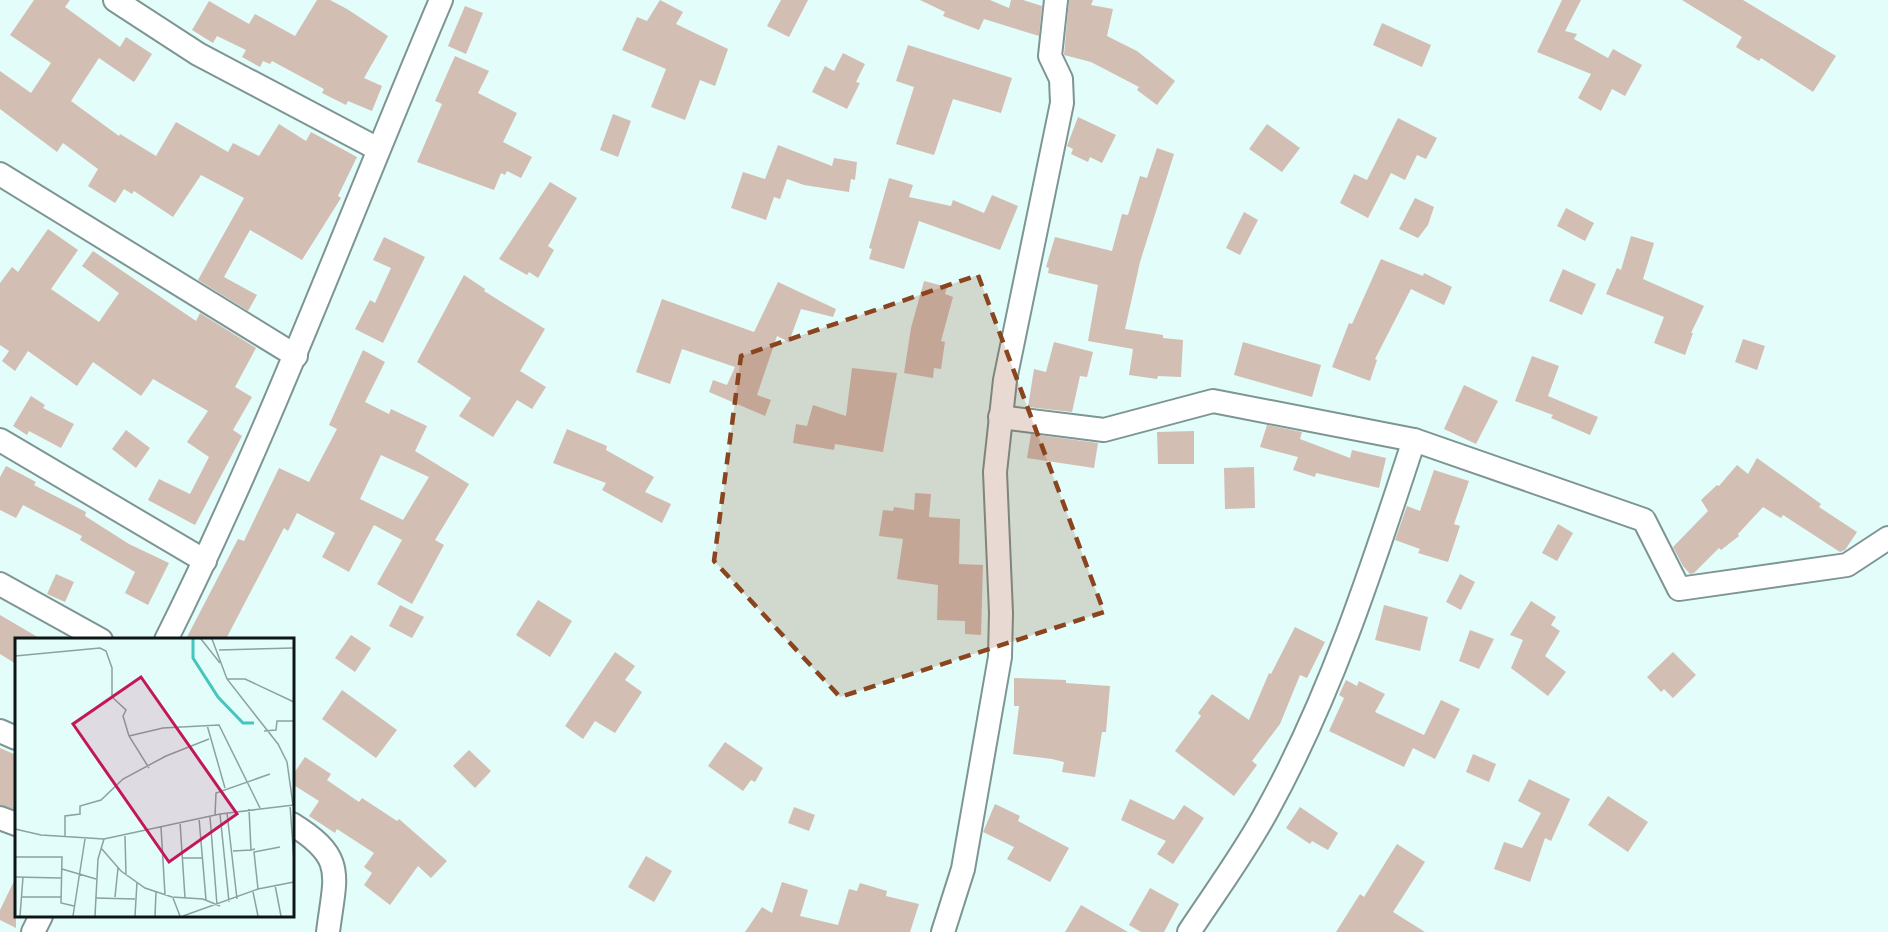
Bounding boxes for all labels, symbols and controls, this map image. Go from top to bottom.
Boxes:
inset map [15,638,294,917]

